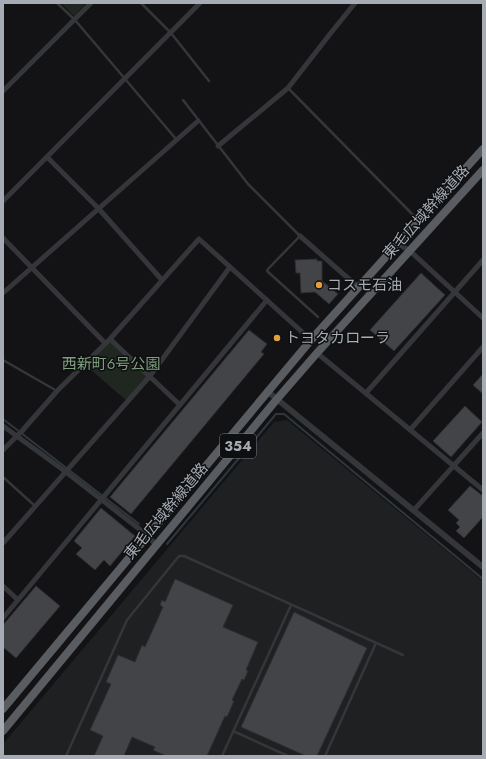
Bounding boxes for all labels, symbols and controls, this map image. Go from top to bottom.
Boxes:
street label: 東毛広域幹線道路 [378,160,474,264]
place label: コスモ石油 [327,274,402,296]
marker: コスモ石油 [314,280,324,290]
place label: トヨタカローラ [285,327,390,349]
marker: トヨタカローラ [272,333,282,343]
park label: 西新町6号公園 [62,353,160,375]
road number: 354 [220,434,256,458]
street label: 東毛広域幹線道路 [119,458,213,564]

